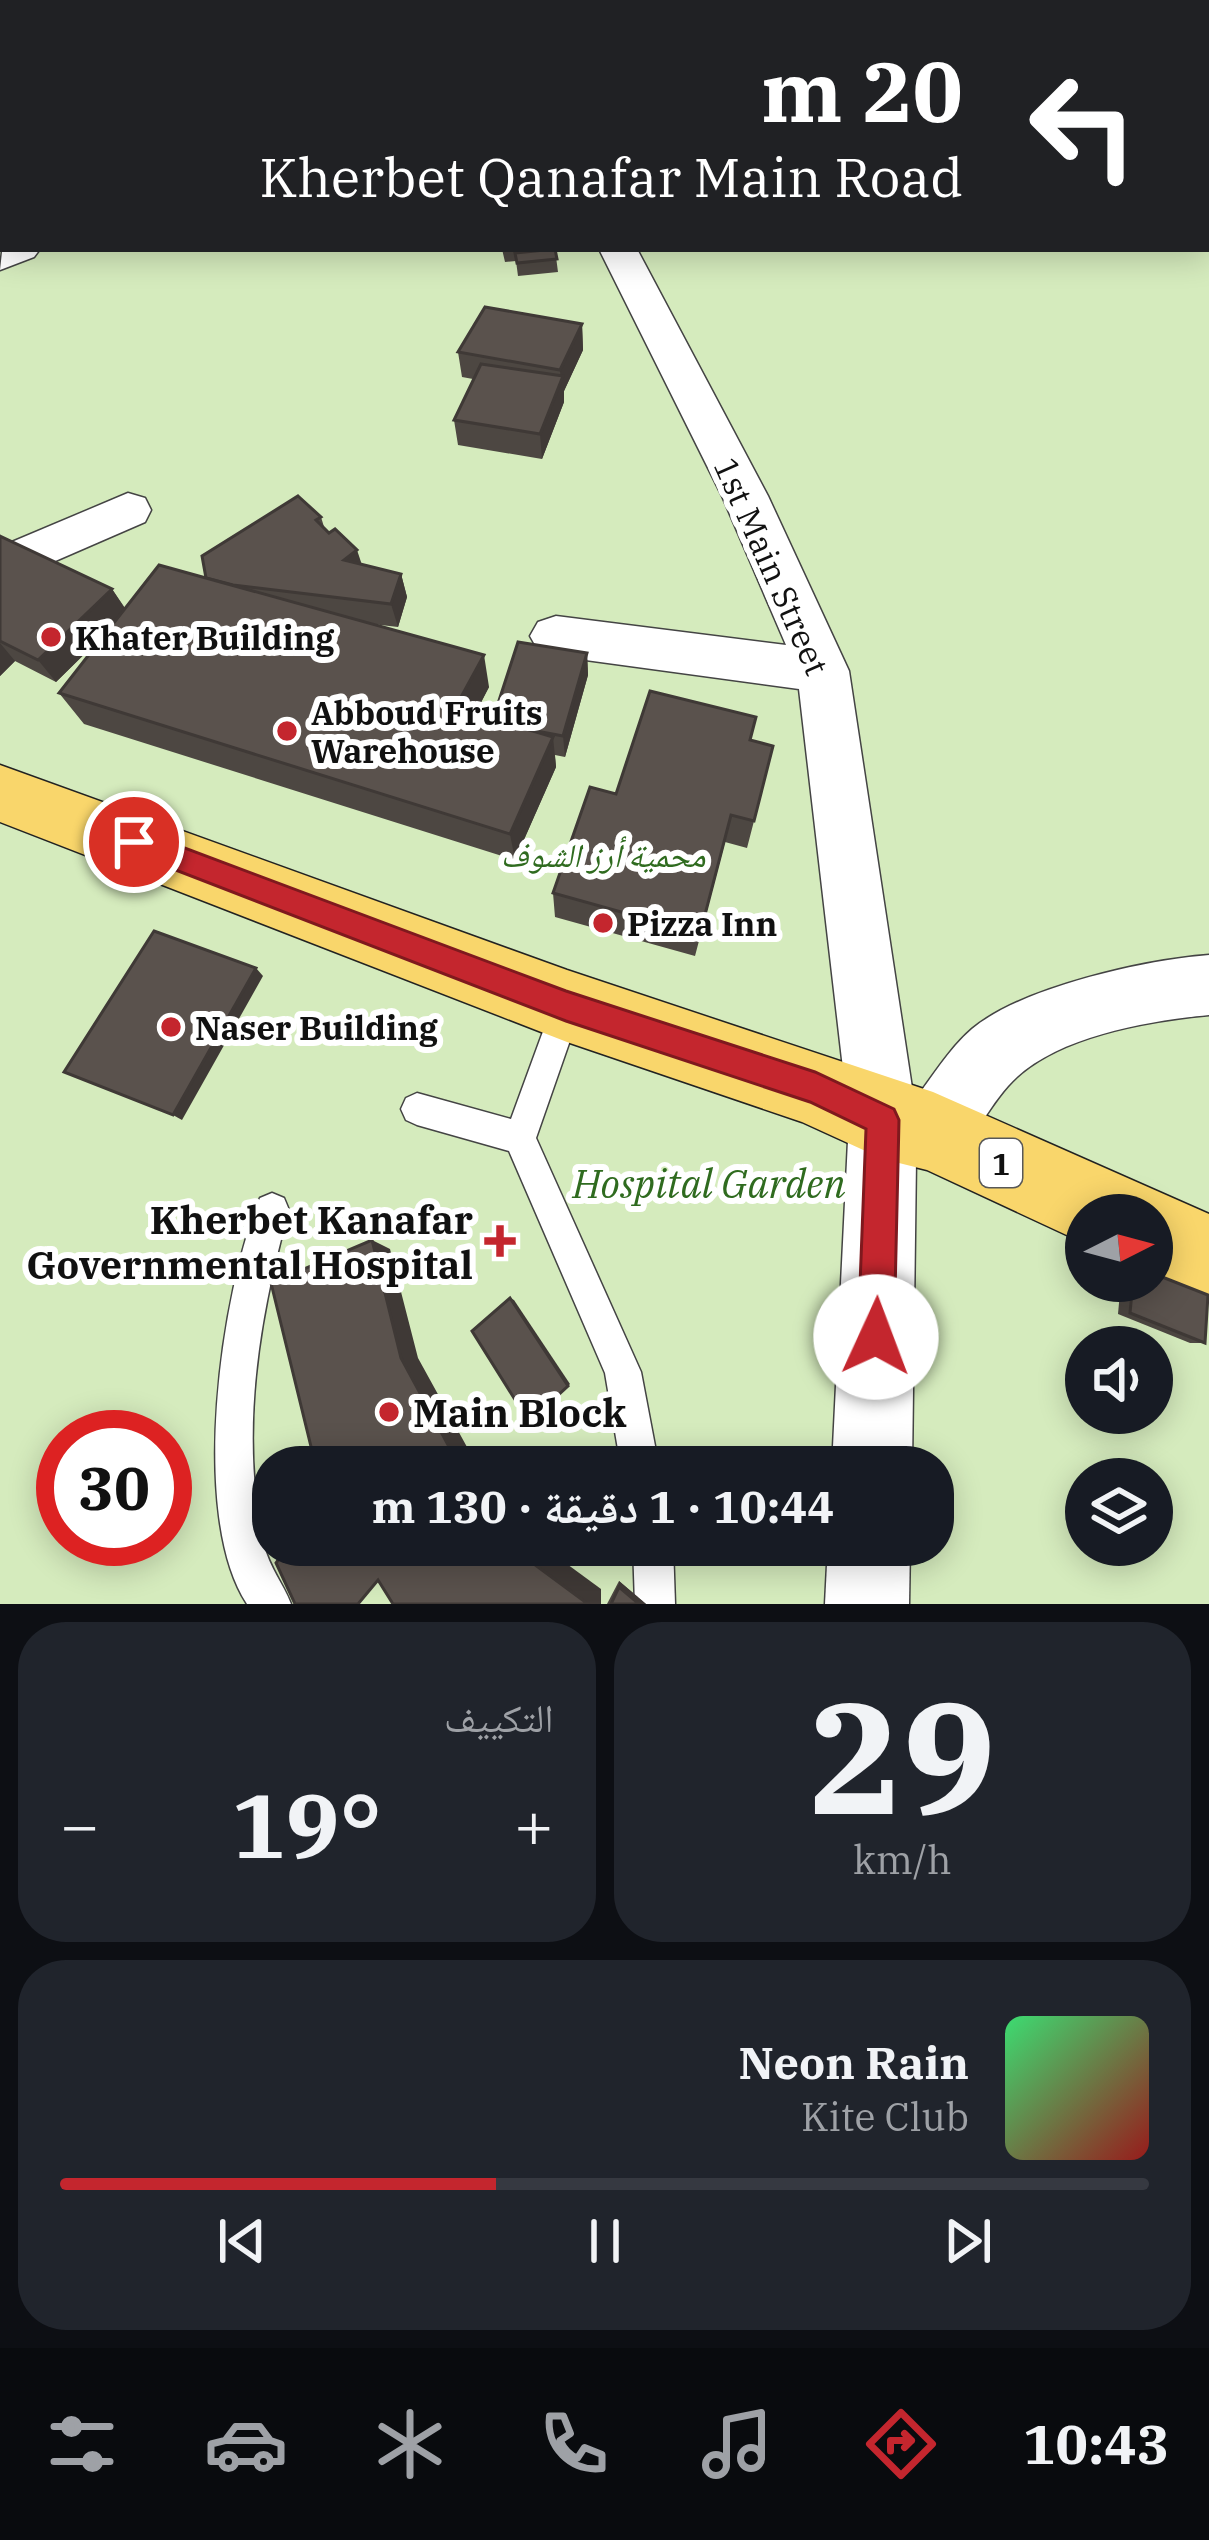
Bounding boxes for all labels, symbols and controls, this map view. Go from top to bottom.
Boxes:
text: 20 m [761,36,963,145]
icon: left [1005,48,1161,204]
text: Kherbet Qanafar Main Road [259,142,963,212]
street label: 1st Main Street [705,451,839,681]
place label: Khater Building [75,616,335,659]
marker: Khater Building [38,624,64,650]
place label: Abboud Fruits Warehouse [311,691,543,772]
marker: Abboud Fruits Warehouse [274,718,300,744]
pin [83,791,185,893]
icon: arrive [101,809,167,875]
park label: محمية أرز الشوف [501,833,705,876]
place label: Pizza Inn [627,902,777,945]
marker: Pizza Inn [590,910,616,936]
place label: Naser Building [195,1006,438,1049]
marker: Naser Building [158,1014,184,1040]
road number: 1 [980,1139,1022,1187]
park label: Hospital Garden [571,1158,846,1209]
place label: Kherbet Kanafar Governmental Hospital [26,1194,473,1290]
north arrow [1065,1194,1173,1302]
map controls [1065,1194,1173,1566]
marker: Kherbet Kanafar Governmental Hospital [484,1225,516,1257]
position arrow [813,1274,939,1400]
button: sound [1065,1326,1173,1434]
place label: Main Block [413,1387,627,1438]
marker: Main Block [376,1399,402,1425]
speed limit sign: 30 [36,1410,192,1566]
button: layers [1065,1458,1173,1566]
text: 10:44 · 1 دقيقة · 130 m [372,1477,834,1535]
text: 29 [809,1654,996,1857]
text: التكييف [444,1692,554,1743]
text: 19° [232,1766,382,1883]
text: − [60,1781,100,1867]
text: + [514,1781,554,1867]
text: km/h [853,1834,952,1885]
text: Neon Rain [739,2033,969,2091]
text: Kite Club [801,2091,969,2142]
icon: previous [209,2208,275,2274]
icon: pause [572,2208,638,2274]
icon: next [935,2208,1001,2274]
icon: filters [40,2402,124,2486]
icon: car [204,2402,288,2486]
icon: climate [368,2402,452,2486]
icon: phone [532,2402,616,2486]
icon: music [695,2402,779,2486]
icon: directions [859,2402,943,2486]
text: 10:43 [1023,2409,1169,2479]

